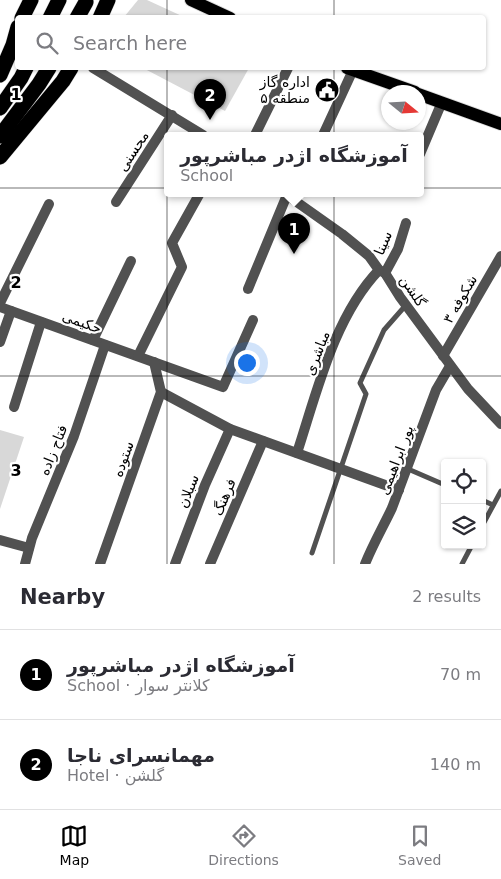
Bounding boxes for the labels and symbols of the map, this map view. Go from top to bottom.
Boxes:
place label: اداره گاز منطقه ۵ [259,74,310,106]
public building icon: اداره گاز منطقه ۵ [314,77,340,103]
pin: 2 [194,79,226,120]
text: 1 [10,85,22,104]
north arrow [381,85,426,130]
street label: محسنی [114,128,152,174]
pin: 1 [278,213,310,254]
street label: سینا [371,229,395,257]
street label: گلشن [396,272,429,311]
street label: شکوفه ۳ [440,272,481,326]
text: 2 [10,273,22,292]
street label: حکیمی [60,308,104,336]
street label: مباشری [301,328,334,378]
your location [234,350,260,376]
street label: فتاح زاده [36,422,71,478]
street label: پور ابراهیمی [375,423,418,497]
street label: ستوده [109,439,138,479]
text: 3 [10,461,22,480]
street label: سبلان [174,472,202,510]
street label: فرهنگ [209,476,240,518]

